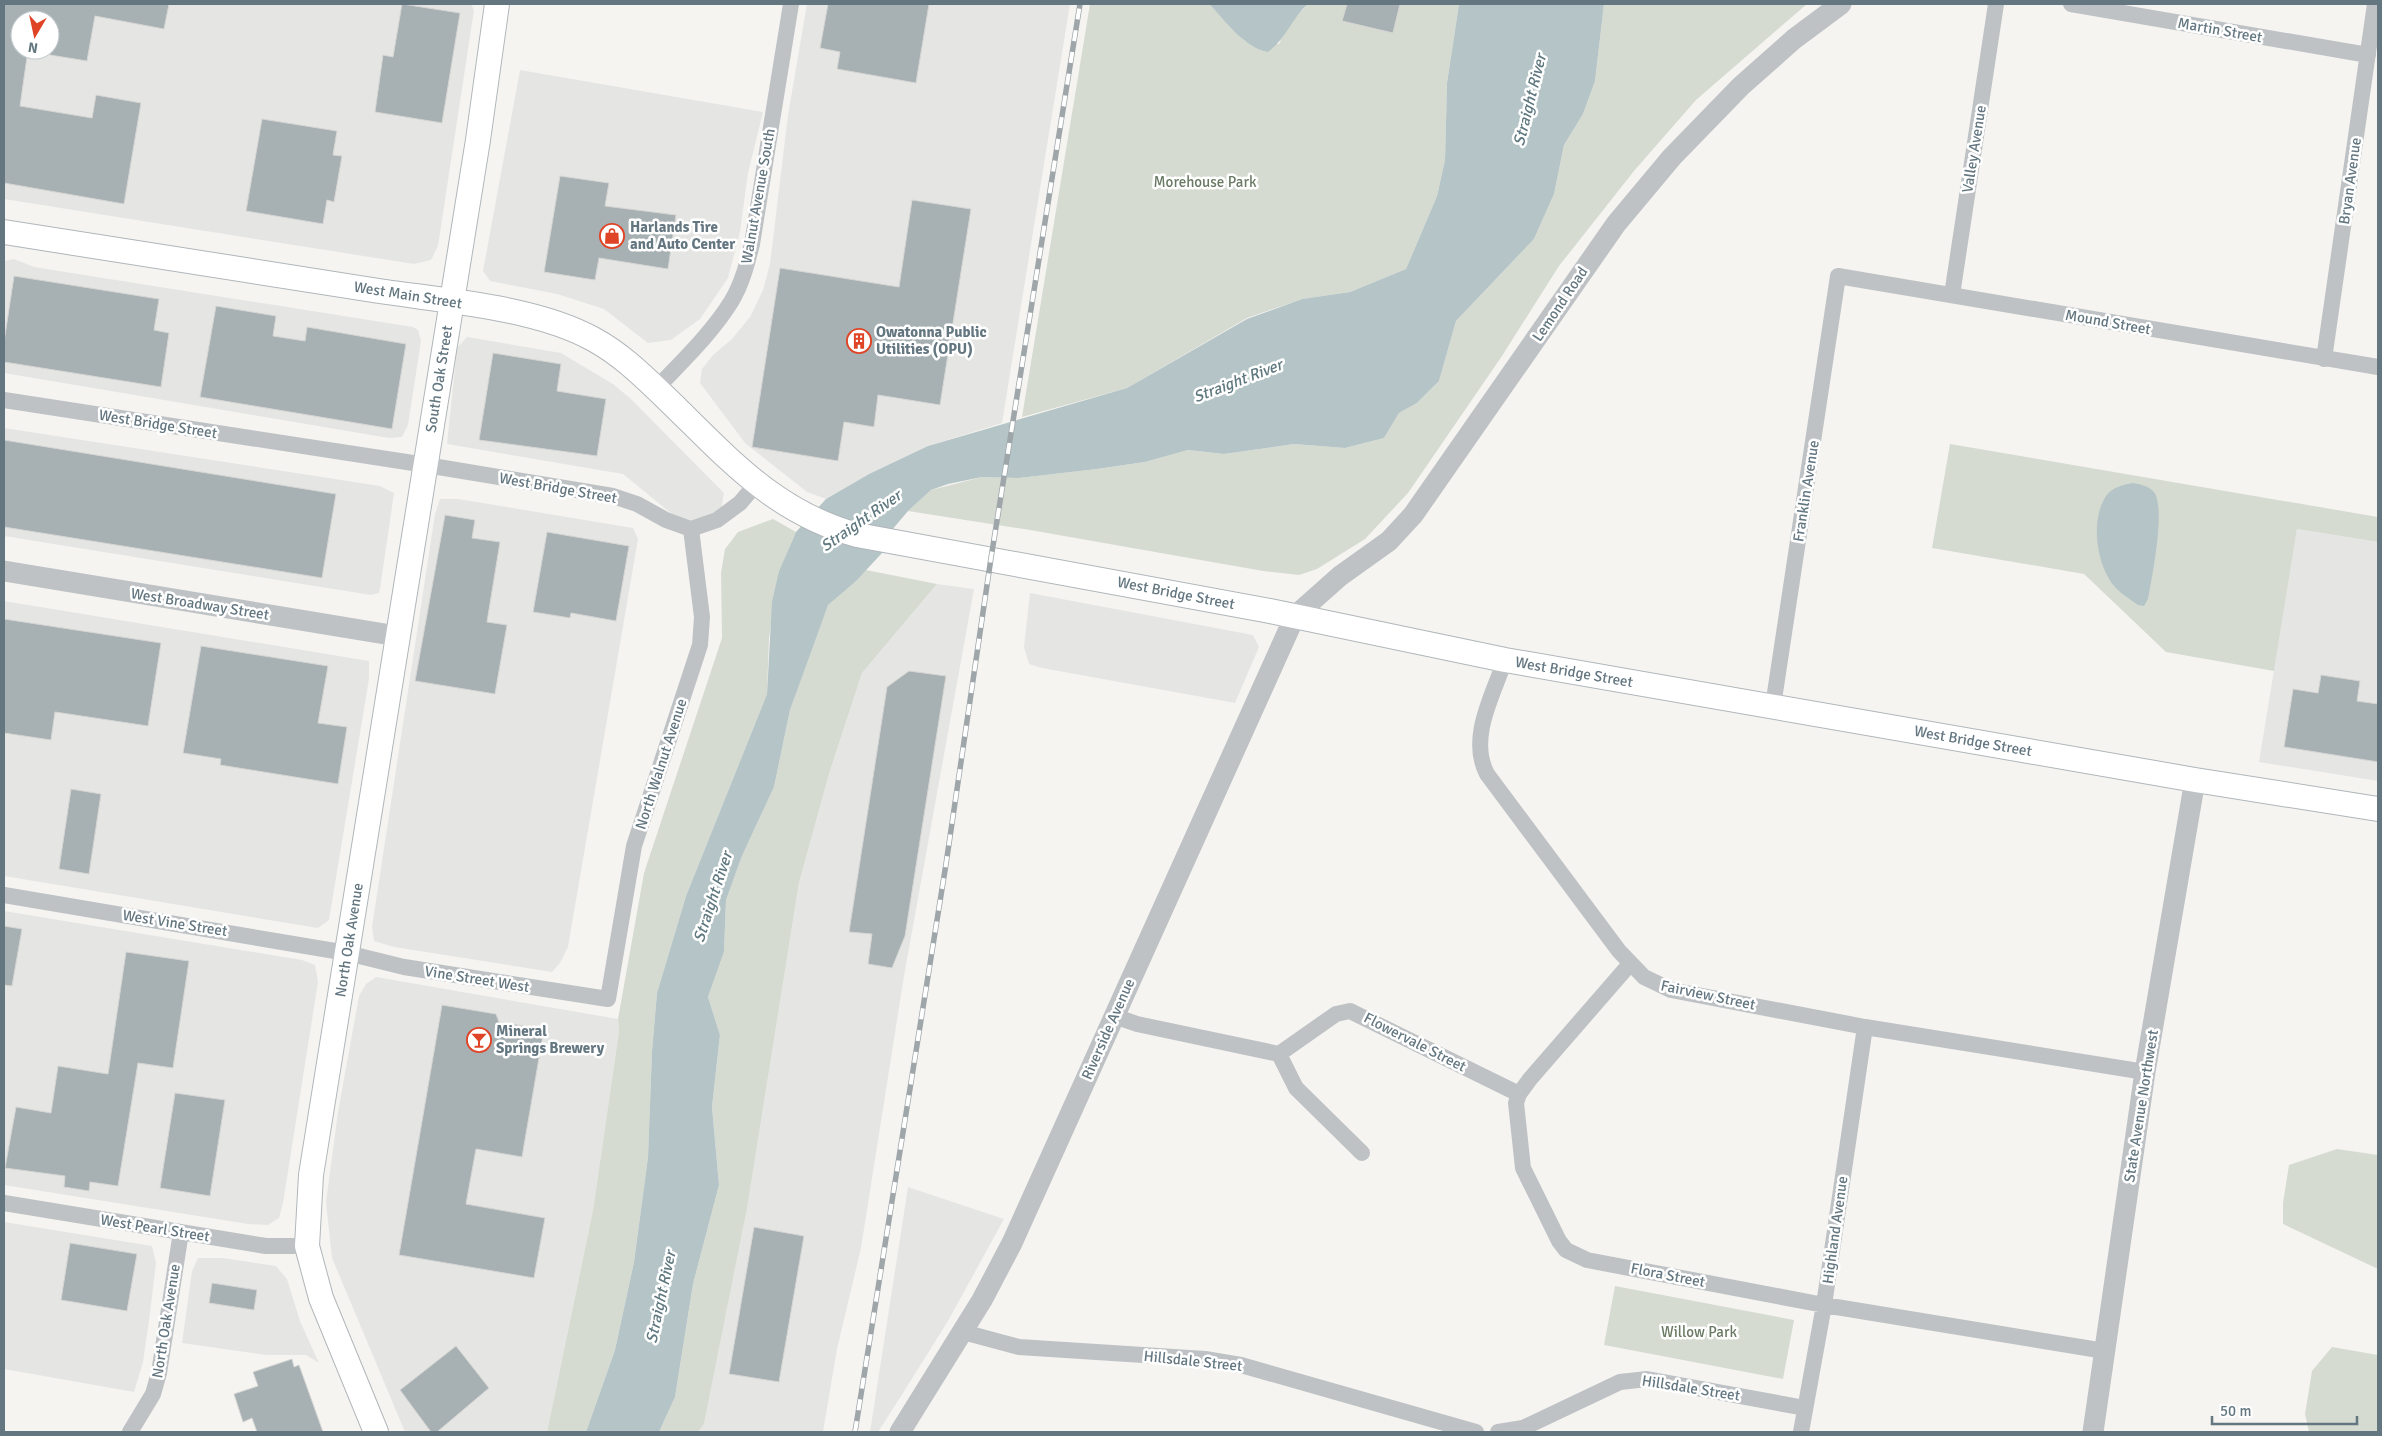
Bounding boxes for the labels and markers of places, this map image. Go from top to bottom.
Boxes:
place label: Harlands Tire and Auto Center [630,218,735,253]
shop icon: Harlands Tire and Auto Center [599,223,625,249]
place label: Owatonna Public Utilities (OPU) [876,323,987,358]
building icon: Owatonna Public Utilities (OPU) [846,328,872,354]
place label: Mineral Springs Brewery [496,1022,605,1057]
bar icon: Mineral Springs Brewery [466,1027,492,1053]

